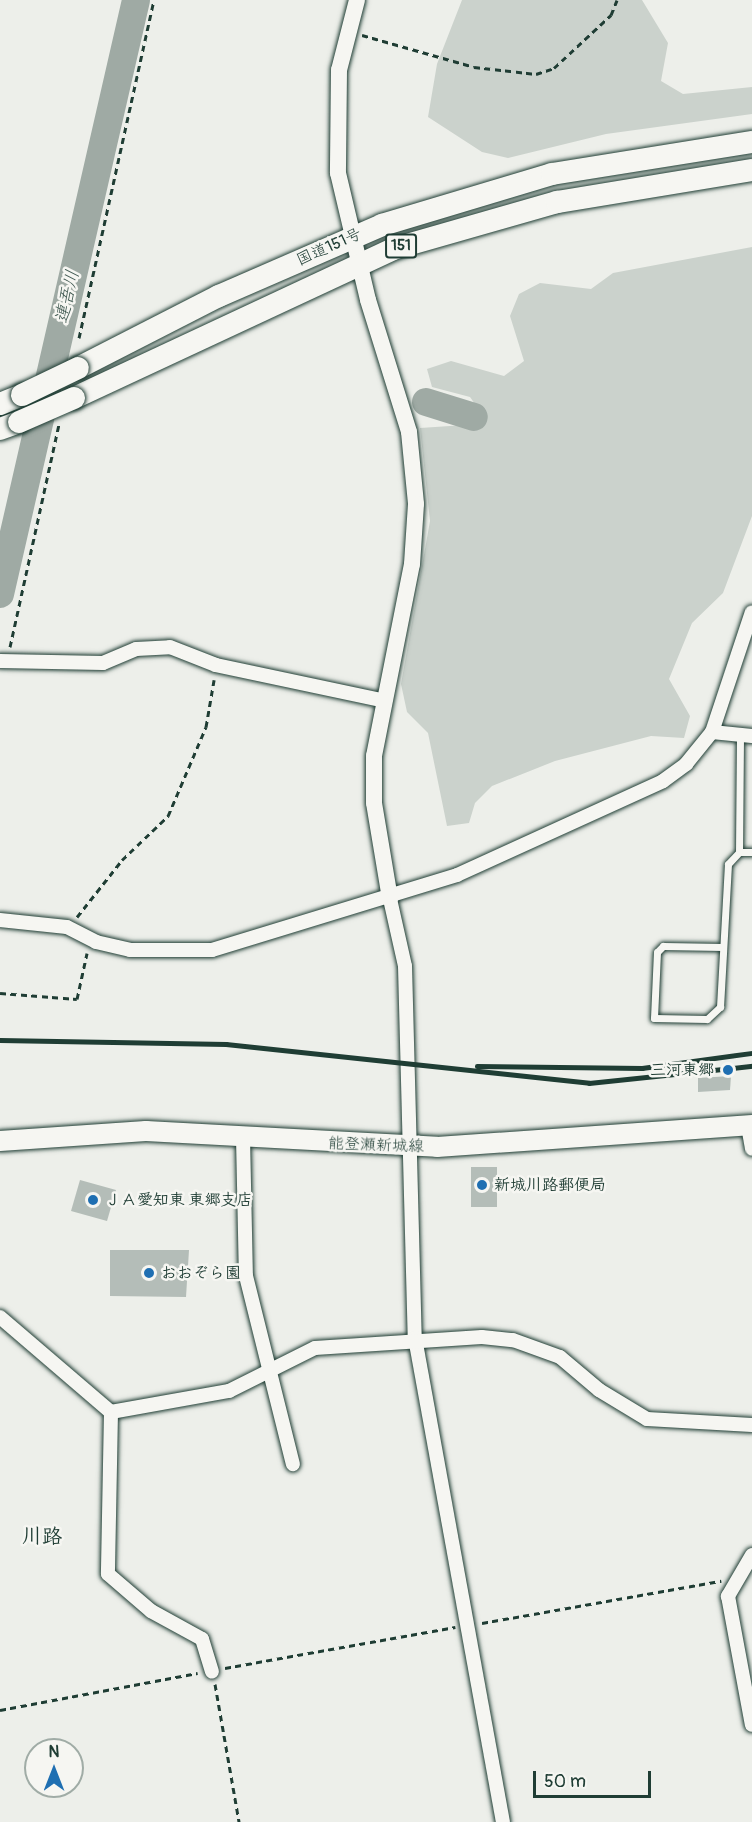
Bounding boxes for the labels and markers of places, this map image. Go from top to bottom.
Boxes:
place label: 三河東郷 [650,1060,714,1080]
marker: 三河東郷 [719,1061,737,1079]
place label: 新城川路郵便局 [494,1175,606,1195]
marker: 新城川路郵便局 [475,1178,489,1192]
place label: ＪＡ愛知東 東郷支店 [105,1190,252,1210]
marker: ＪＡ愛知東 東郷支店 [86,1193,100,1207]
place label: おおぞら園 [161,1263,241,1283]
marker: おおぞら園 [142,1266,156,1280]

